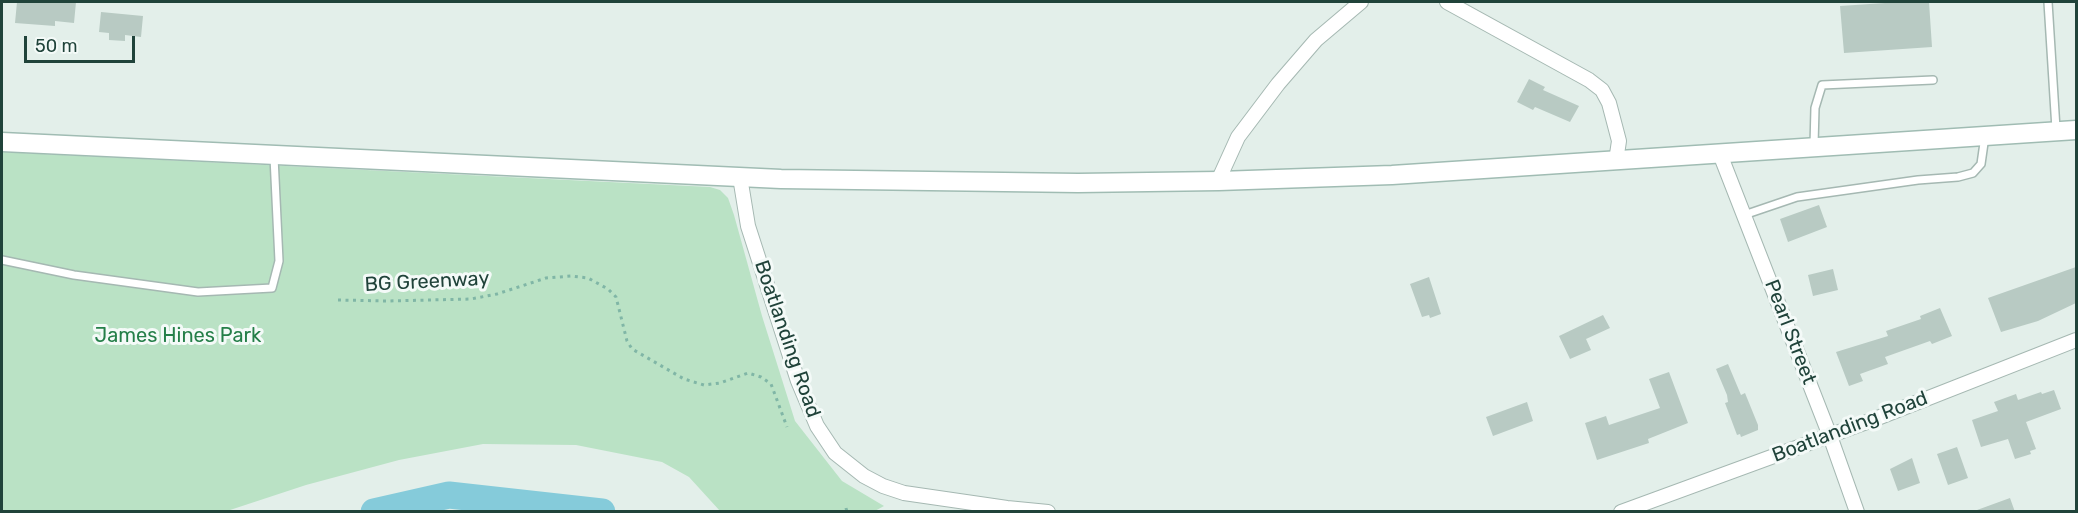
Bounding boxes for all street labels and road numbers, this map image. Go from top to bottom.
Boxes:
street label: Boatlanding Road [749,257,825,421]
street label: BG Greenway [364,267,490,297]
street label: Pearl Street [1759,276,1821,388]
street label: Boatlanding Road [1769,386,1931,468]

